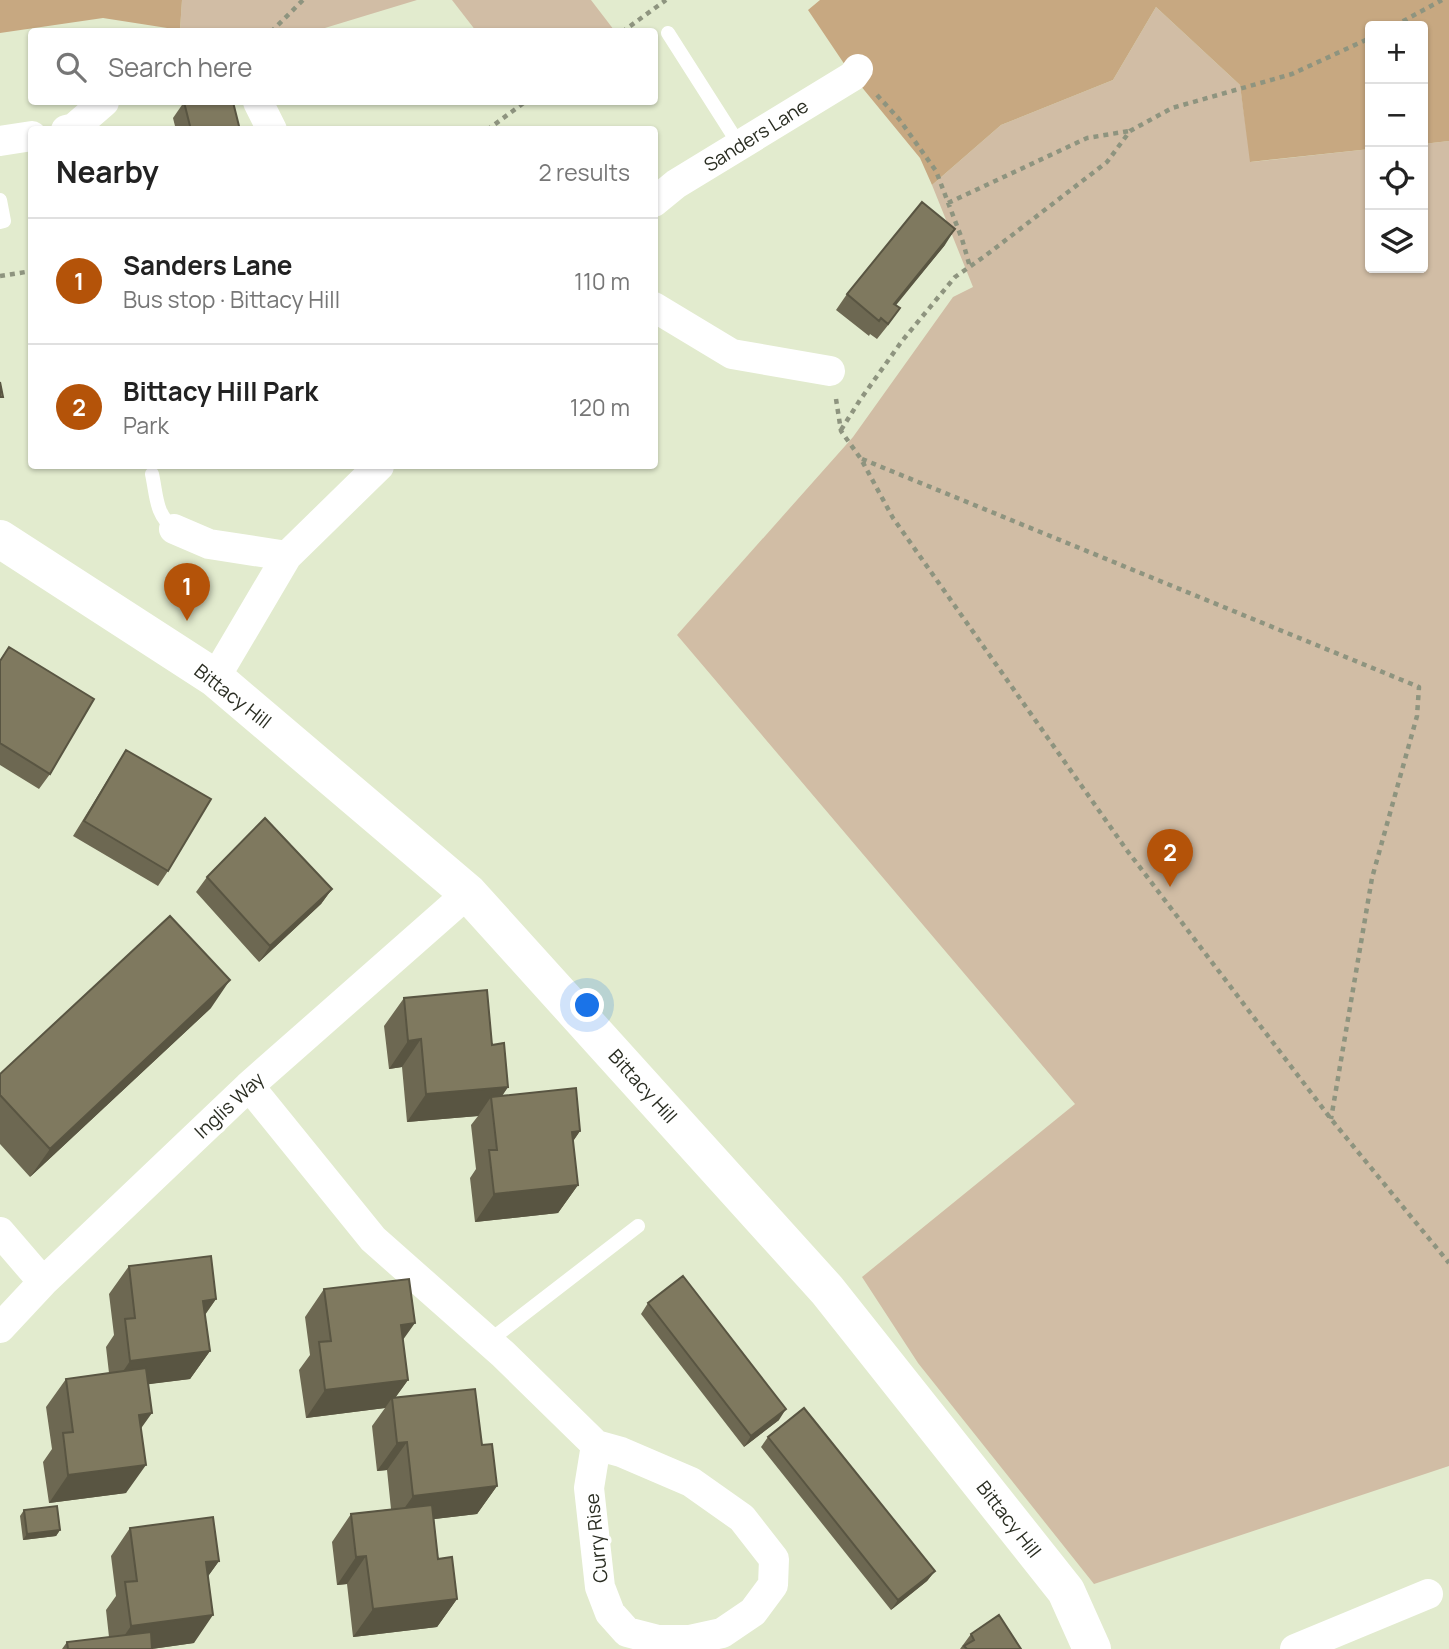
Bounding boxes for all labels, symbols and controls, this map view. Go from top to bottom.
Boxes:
map controls [1365,21,1428,273]
button: + [1365,21,1428,84]
search box [28,28,658,105]
icon: search [52,48,90,86]
text: Search here [108,49,253,85]
button: − [1365,84,1428,147]
street label: Sanders Lane [699,93,813,177]
button: locate [1365,147,1428,210]
text: Nearby [56,151,159,192]
text: 2 results [538,156,630,188]
button: layers [1365,210,1428,273]
text: Sanders Lane [123,247,293,283]
text: 1 [74,265,84,297]
text: 110 m [574,265,630,297]
text: Bus stop · Bittacy Hill [123,283,340,315]
text: Bittacy Hill Park [123,373,318,409]
text: 2 [72,391,86,423]
text: 120 m [570,391,630,423]
text: Park [123,409,169,441]
pin: 1 [164,563,210,621]
street label: Bittacy Hill [189,658,277,734]
pin: 2 [1147,829,1193,887]
your location [570,988,604,1022]
street label: Bittacy Hill [603,1043,683,1129]
street label: Inglis Way [188,1066,270,1144]
street label: Bittacy Hill [971,1475,1047,1563]
street label: Curry Rise [578,1492,614,1584]

